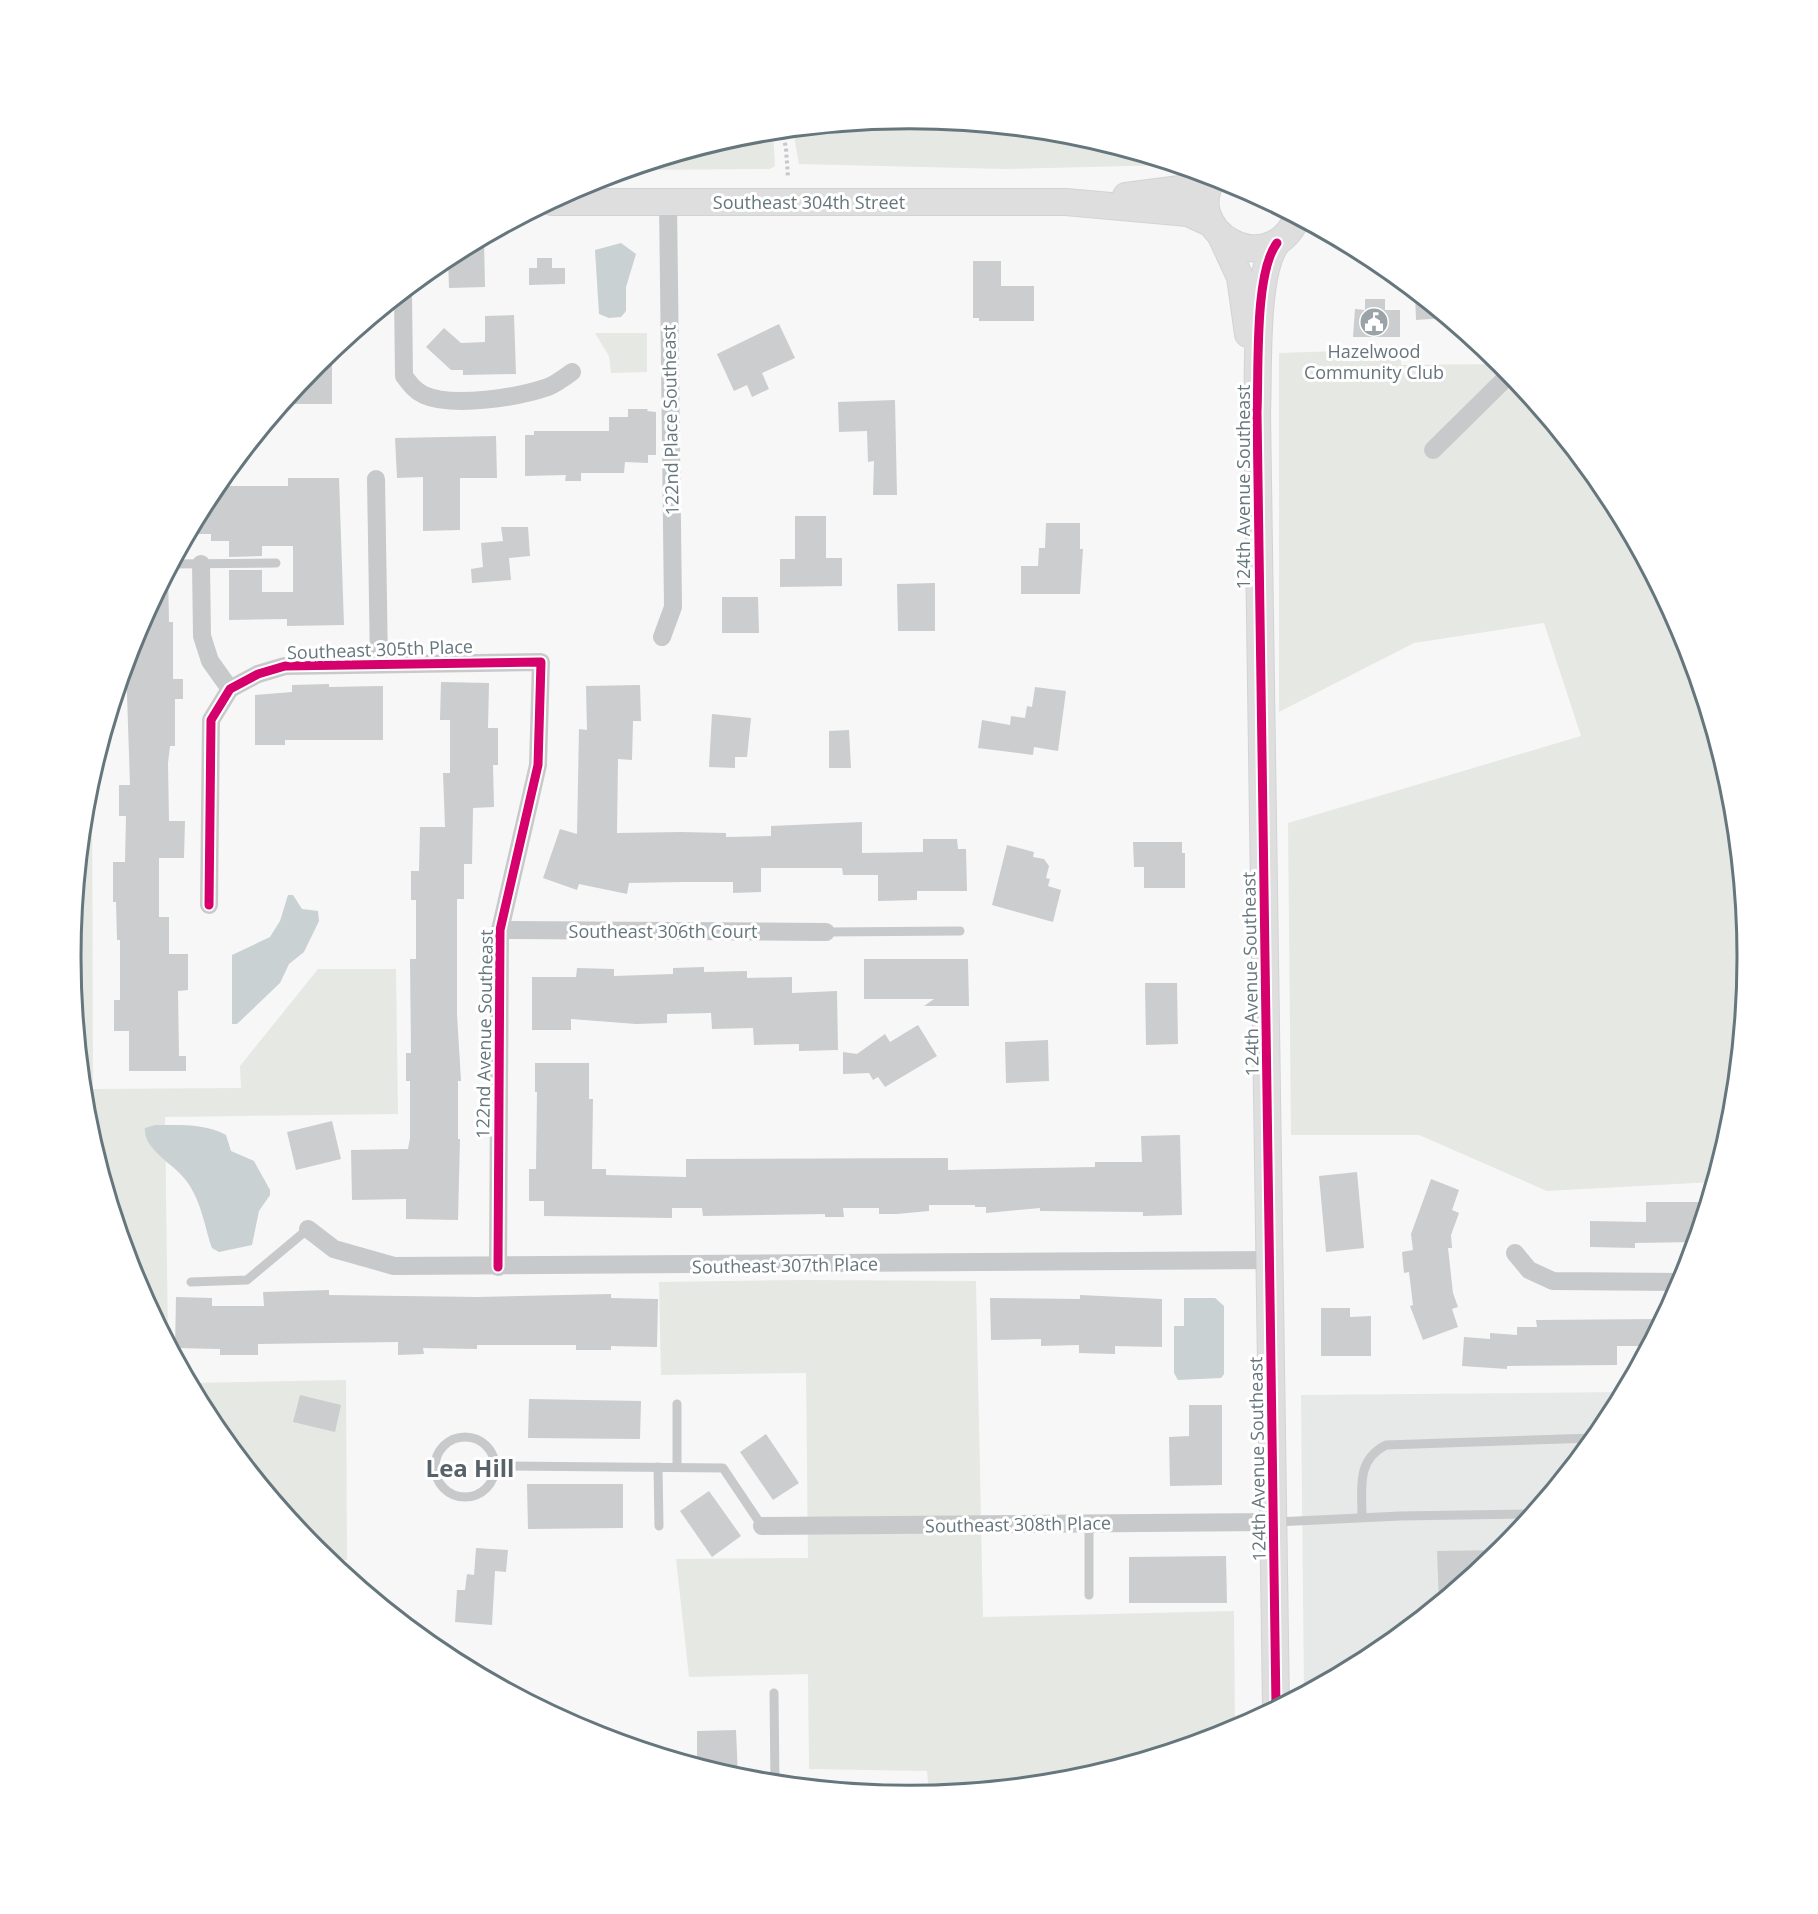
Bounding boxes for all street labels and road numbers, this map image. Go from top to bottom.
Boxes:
street label: Southeast 304th Street [713,190,905,214]
street label: 122nd Place Southeast [656,324,684,516]
street label: 124th Avenue Southeast [1231,385,1255,589]
street label: Southeast 305th Place [287,634,473,664]
street label: 124th Avenue Southeast [1236,871,1264,1077]
street label: Southeast 306th Court [569,919,757,943]
street label: 122nd Avenue Southeast [470,929,498,1139]
street label: Southeast 307th Place [692,1251,878,1279]
street label: 124th Avenue Southeast [1243,1356,1271,1562]
street label: Southeast 308th Place [925,1510,1111,1538]

